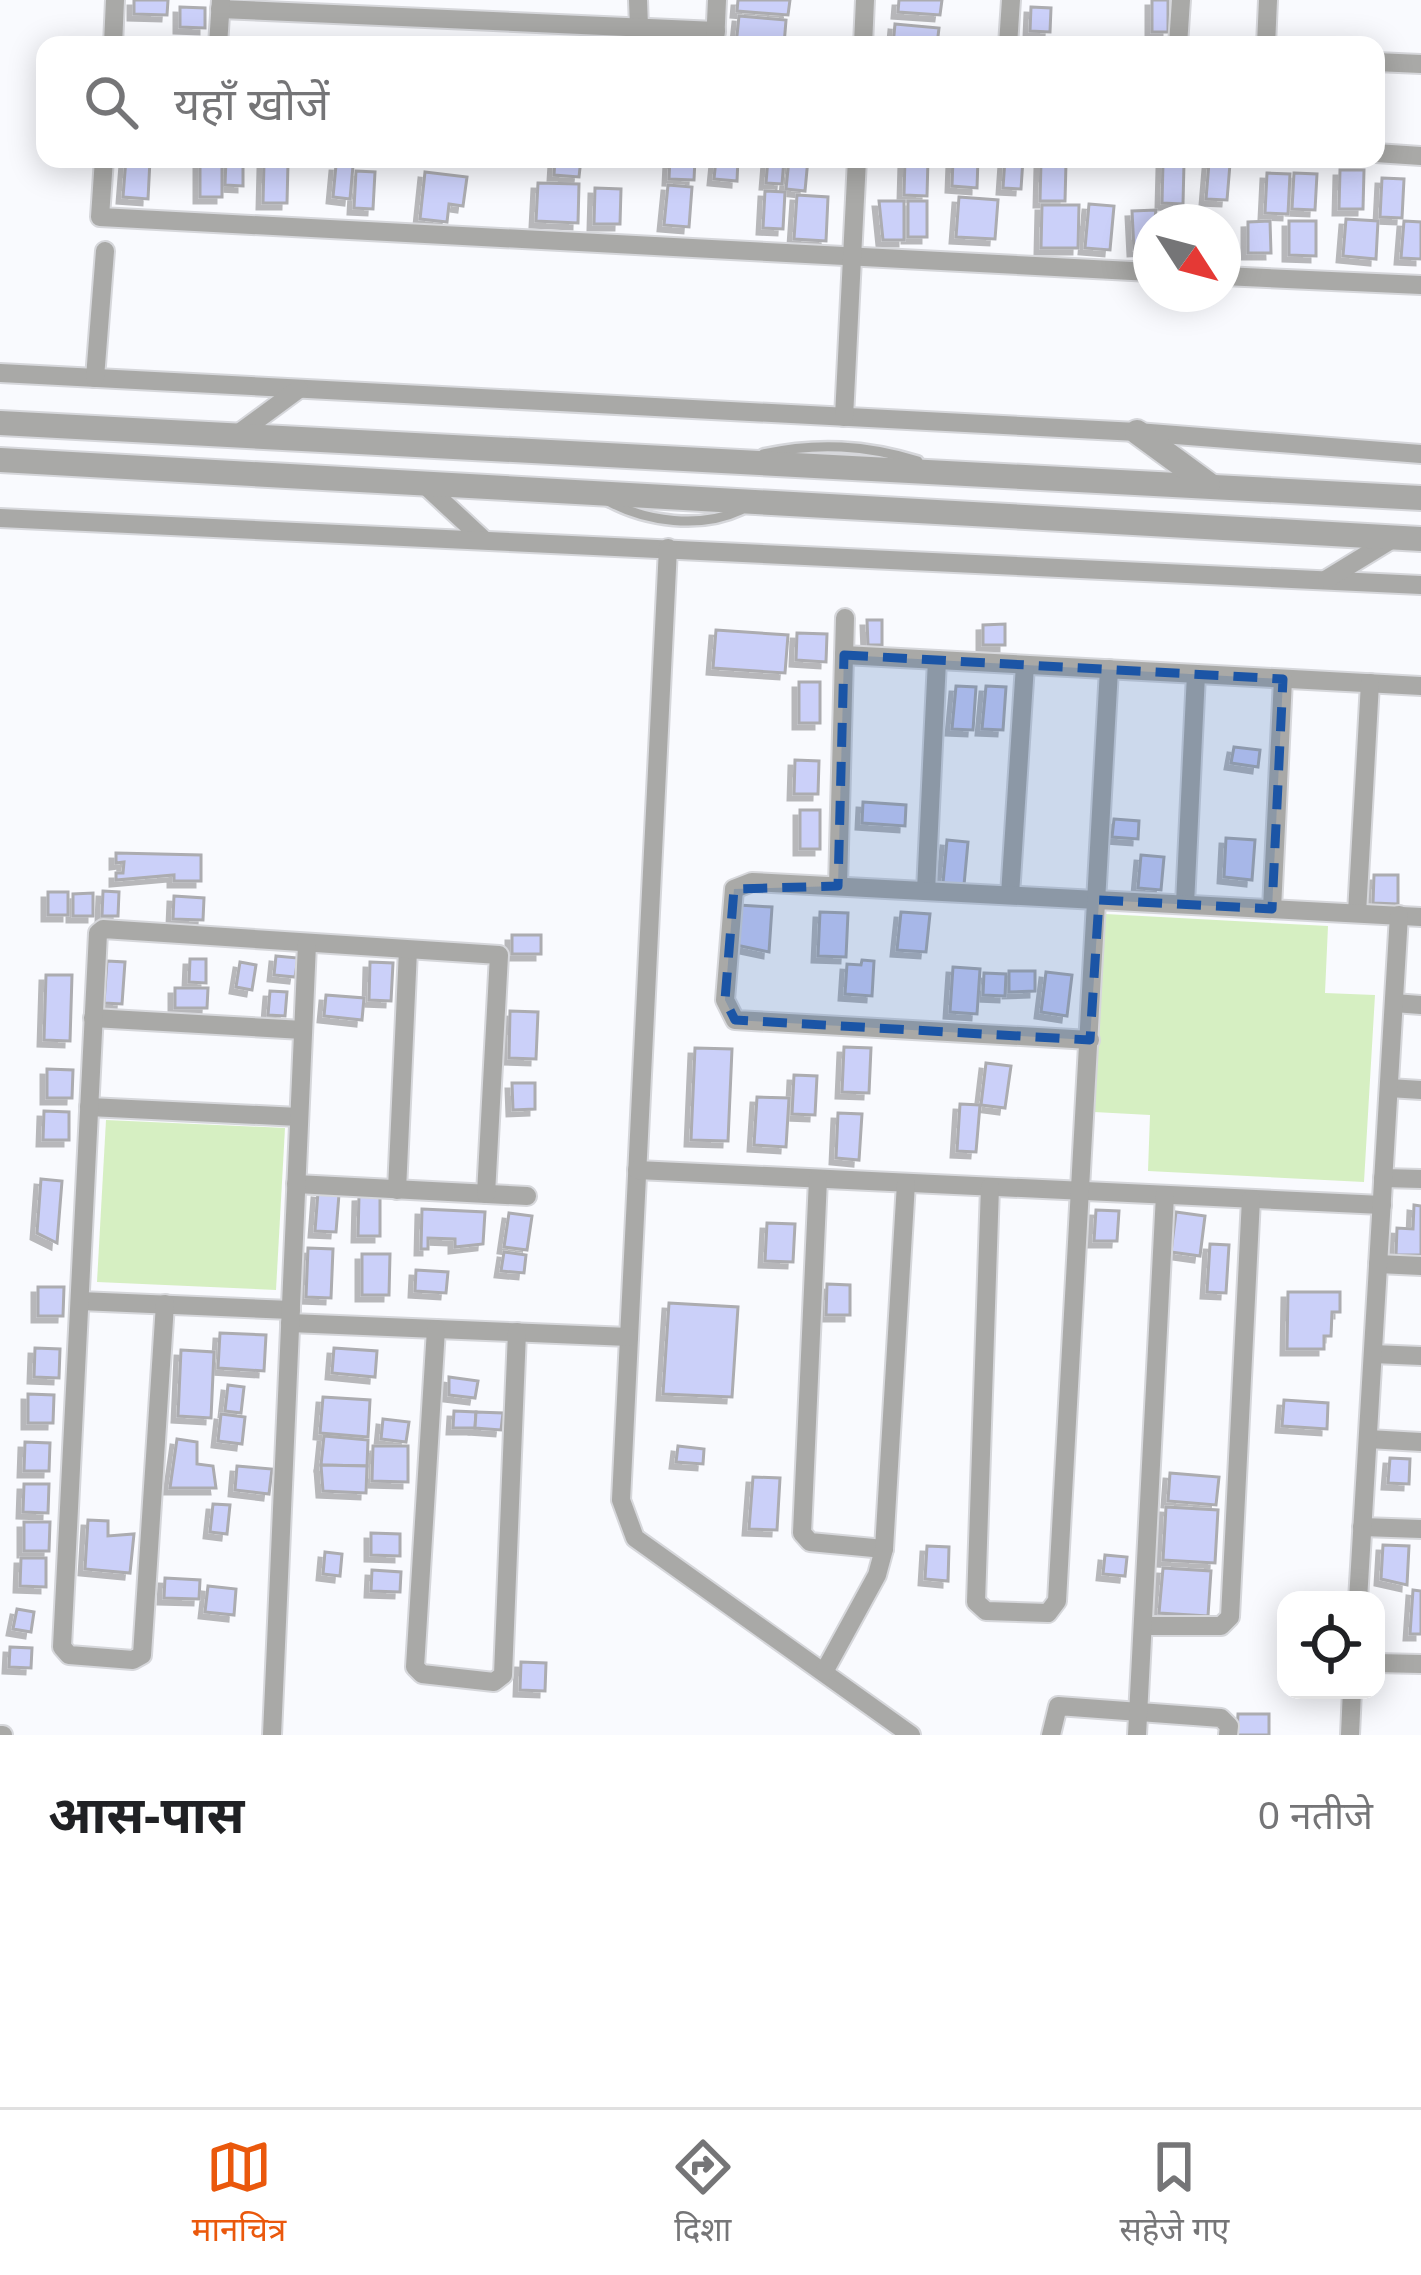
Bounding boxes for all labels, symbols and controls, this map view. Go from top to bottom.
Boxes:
search box [36,36,1385,168]
icon: search [78,69,144,135]
text: यहाँ खोजें [174,72,329,133]
north arrow [1133,204,1241,312]
map controls [1277,1591,1385,1699]
button: locate [1277,1591,1385,1699]
text: आस-पास [48,1778,244,1848]
text: 0 नतीजे [1258,1787,1373,1840]
tab: मानचित्र [192,2134,286,2251]
tab: दिशा [670,2134,736,2251]
tab: सहेजे गए [1119,2134,1229,2251]

